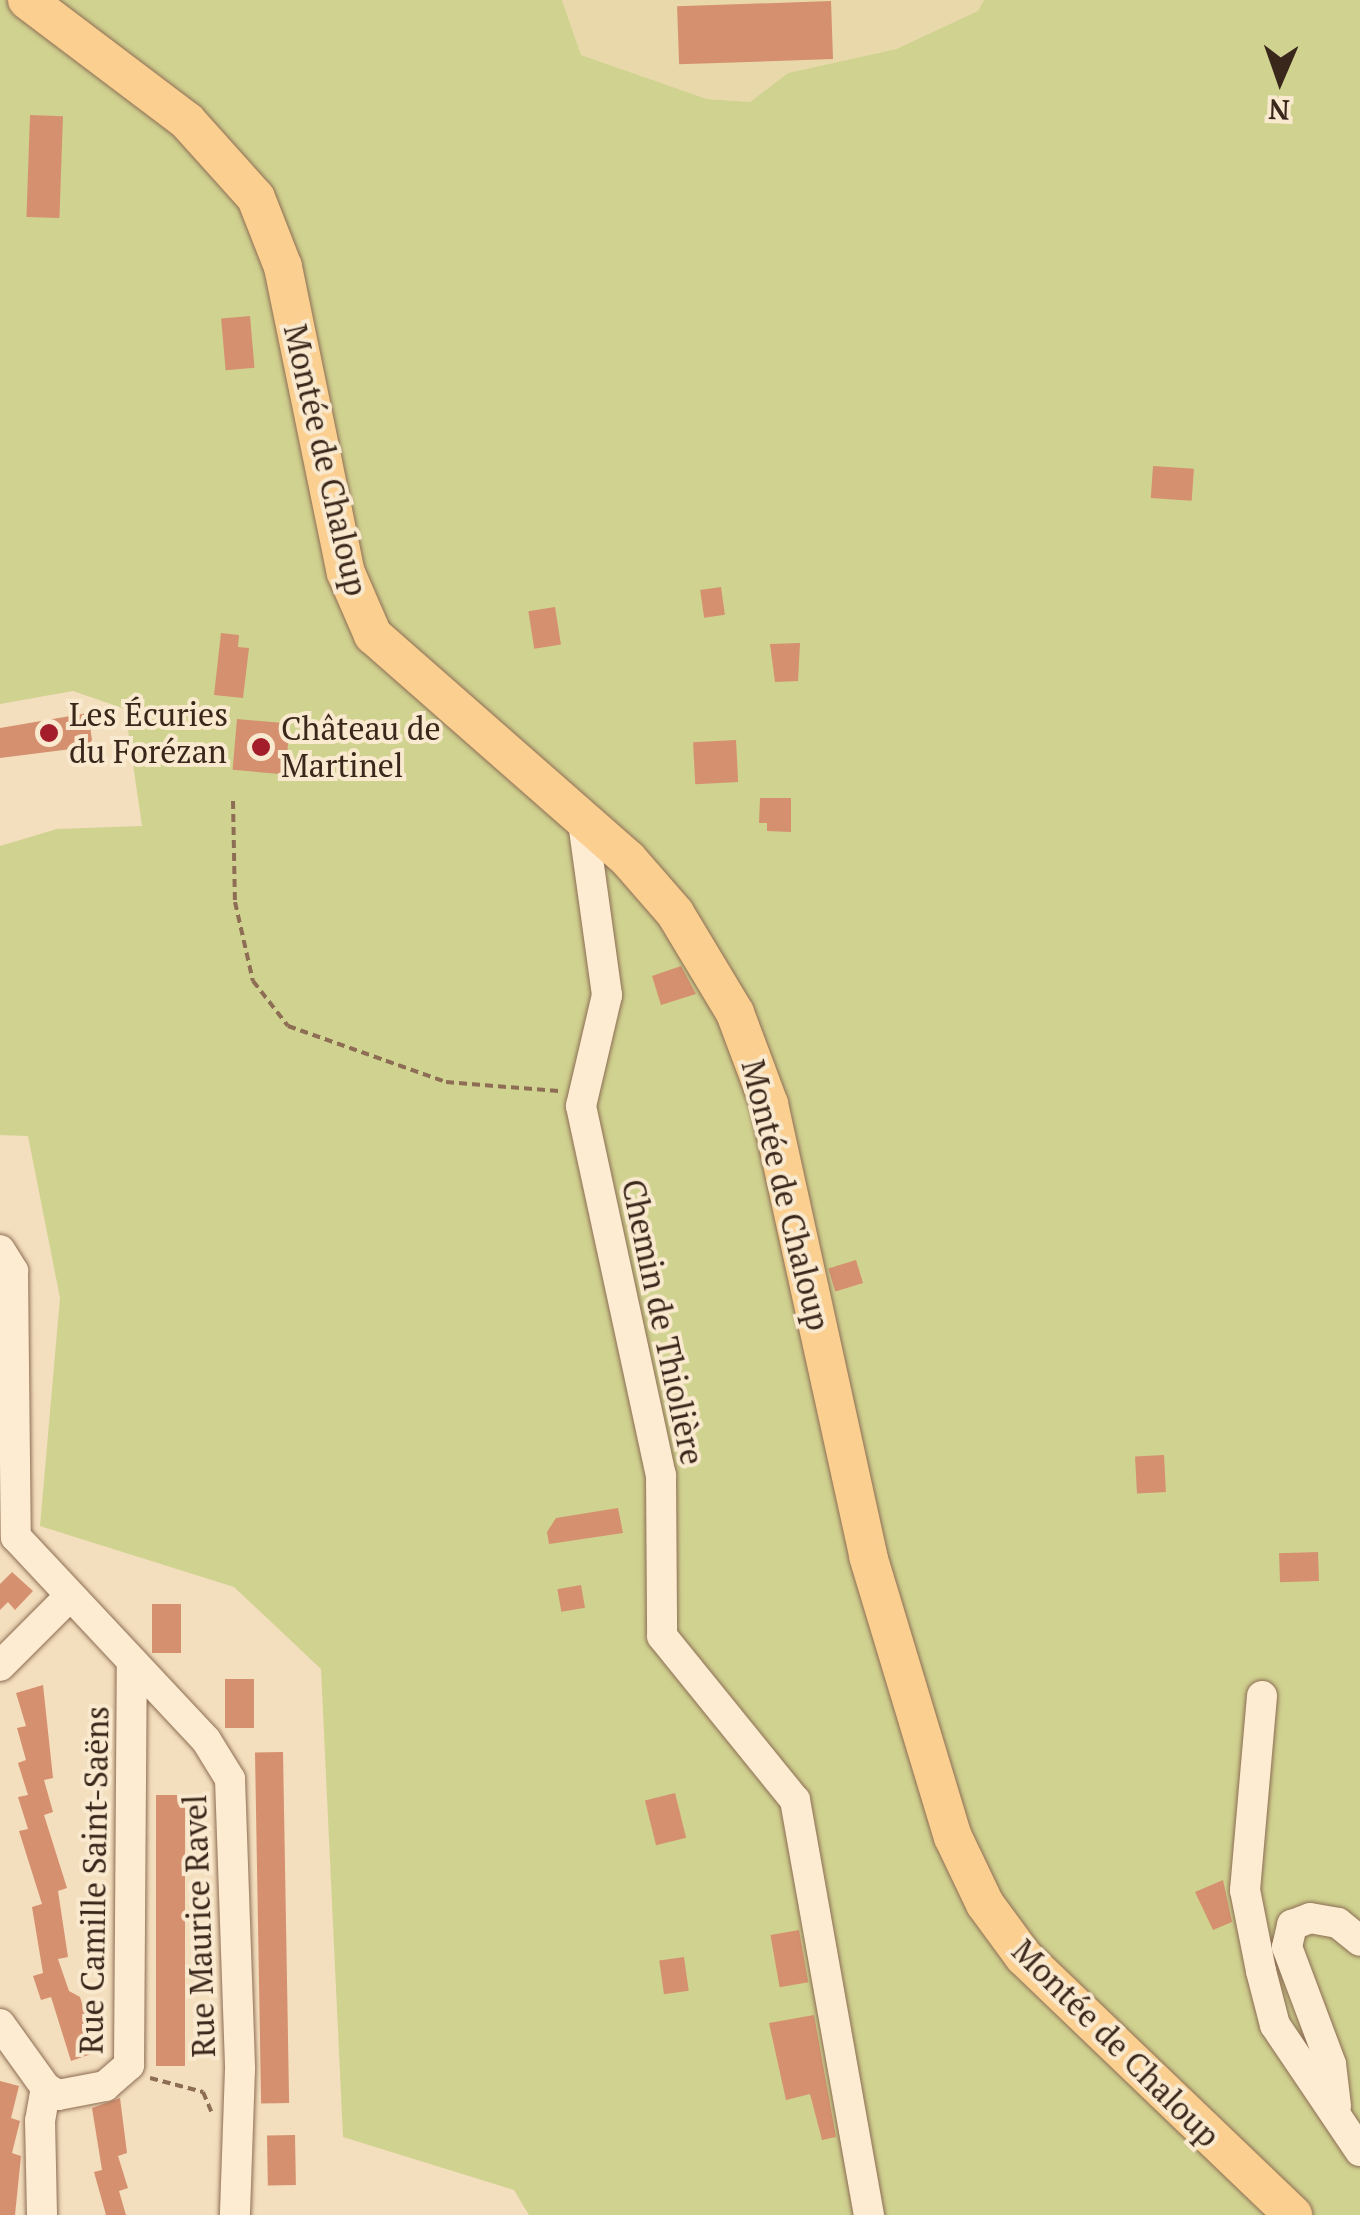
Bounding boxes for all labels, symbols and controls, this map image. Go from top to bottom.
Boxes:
north arrow [1230,30,1330,130]
text: N [1268,92,1290,129]
street label: Montée de Chaloup [276,321,376,599]
place label: Les Écuries du Forézan [69,696,228,771]
place label: Château de Martinel [281,710,441,785]
marker: Les Écuries du Forézan [38,722,60,744]
marker: Château de Martinel [250,736,272,758]
street label: Montée de Chaloup [734,1056,838,1334]
street label: Chemin de Thiolière [614,1176,712,1468]
street label: Rue Camille Saint-Saëns [72,1706,116,2054]
street label: Rue Maurice Ravel [175,1794,223,2058]
street label: Montée de Chaloup [1004,1931,1228,2155]

